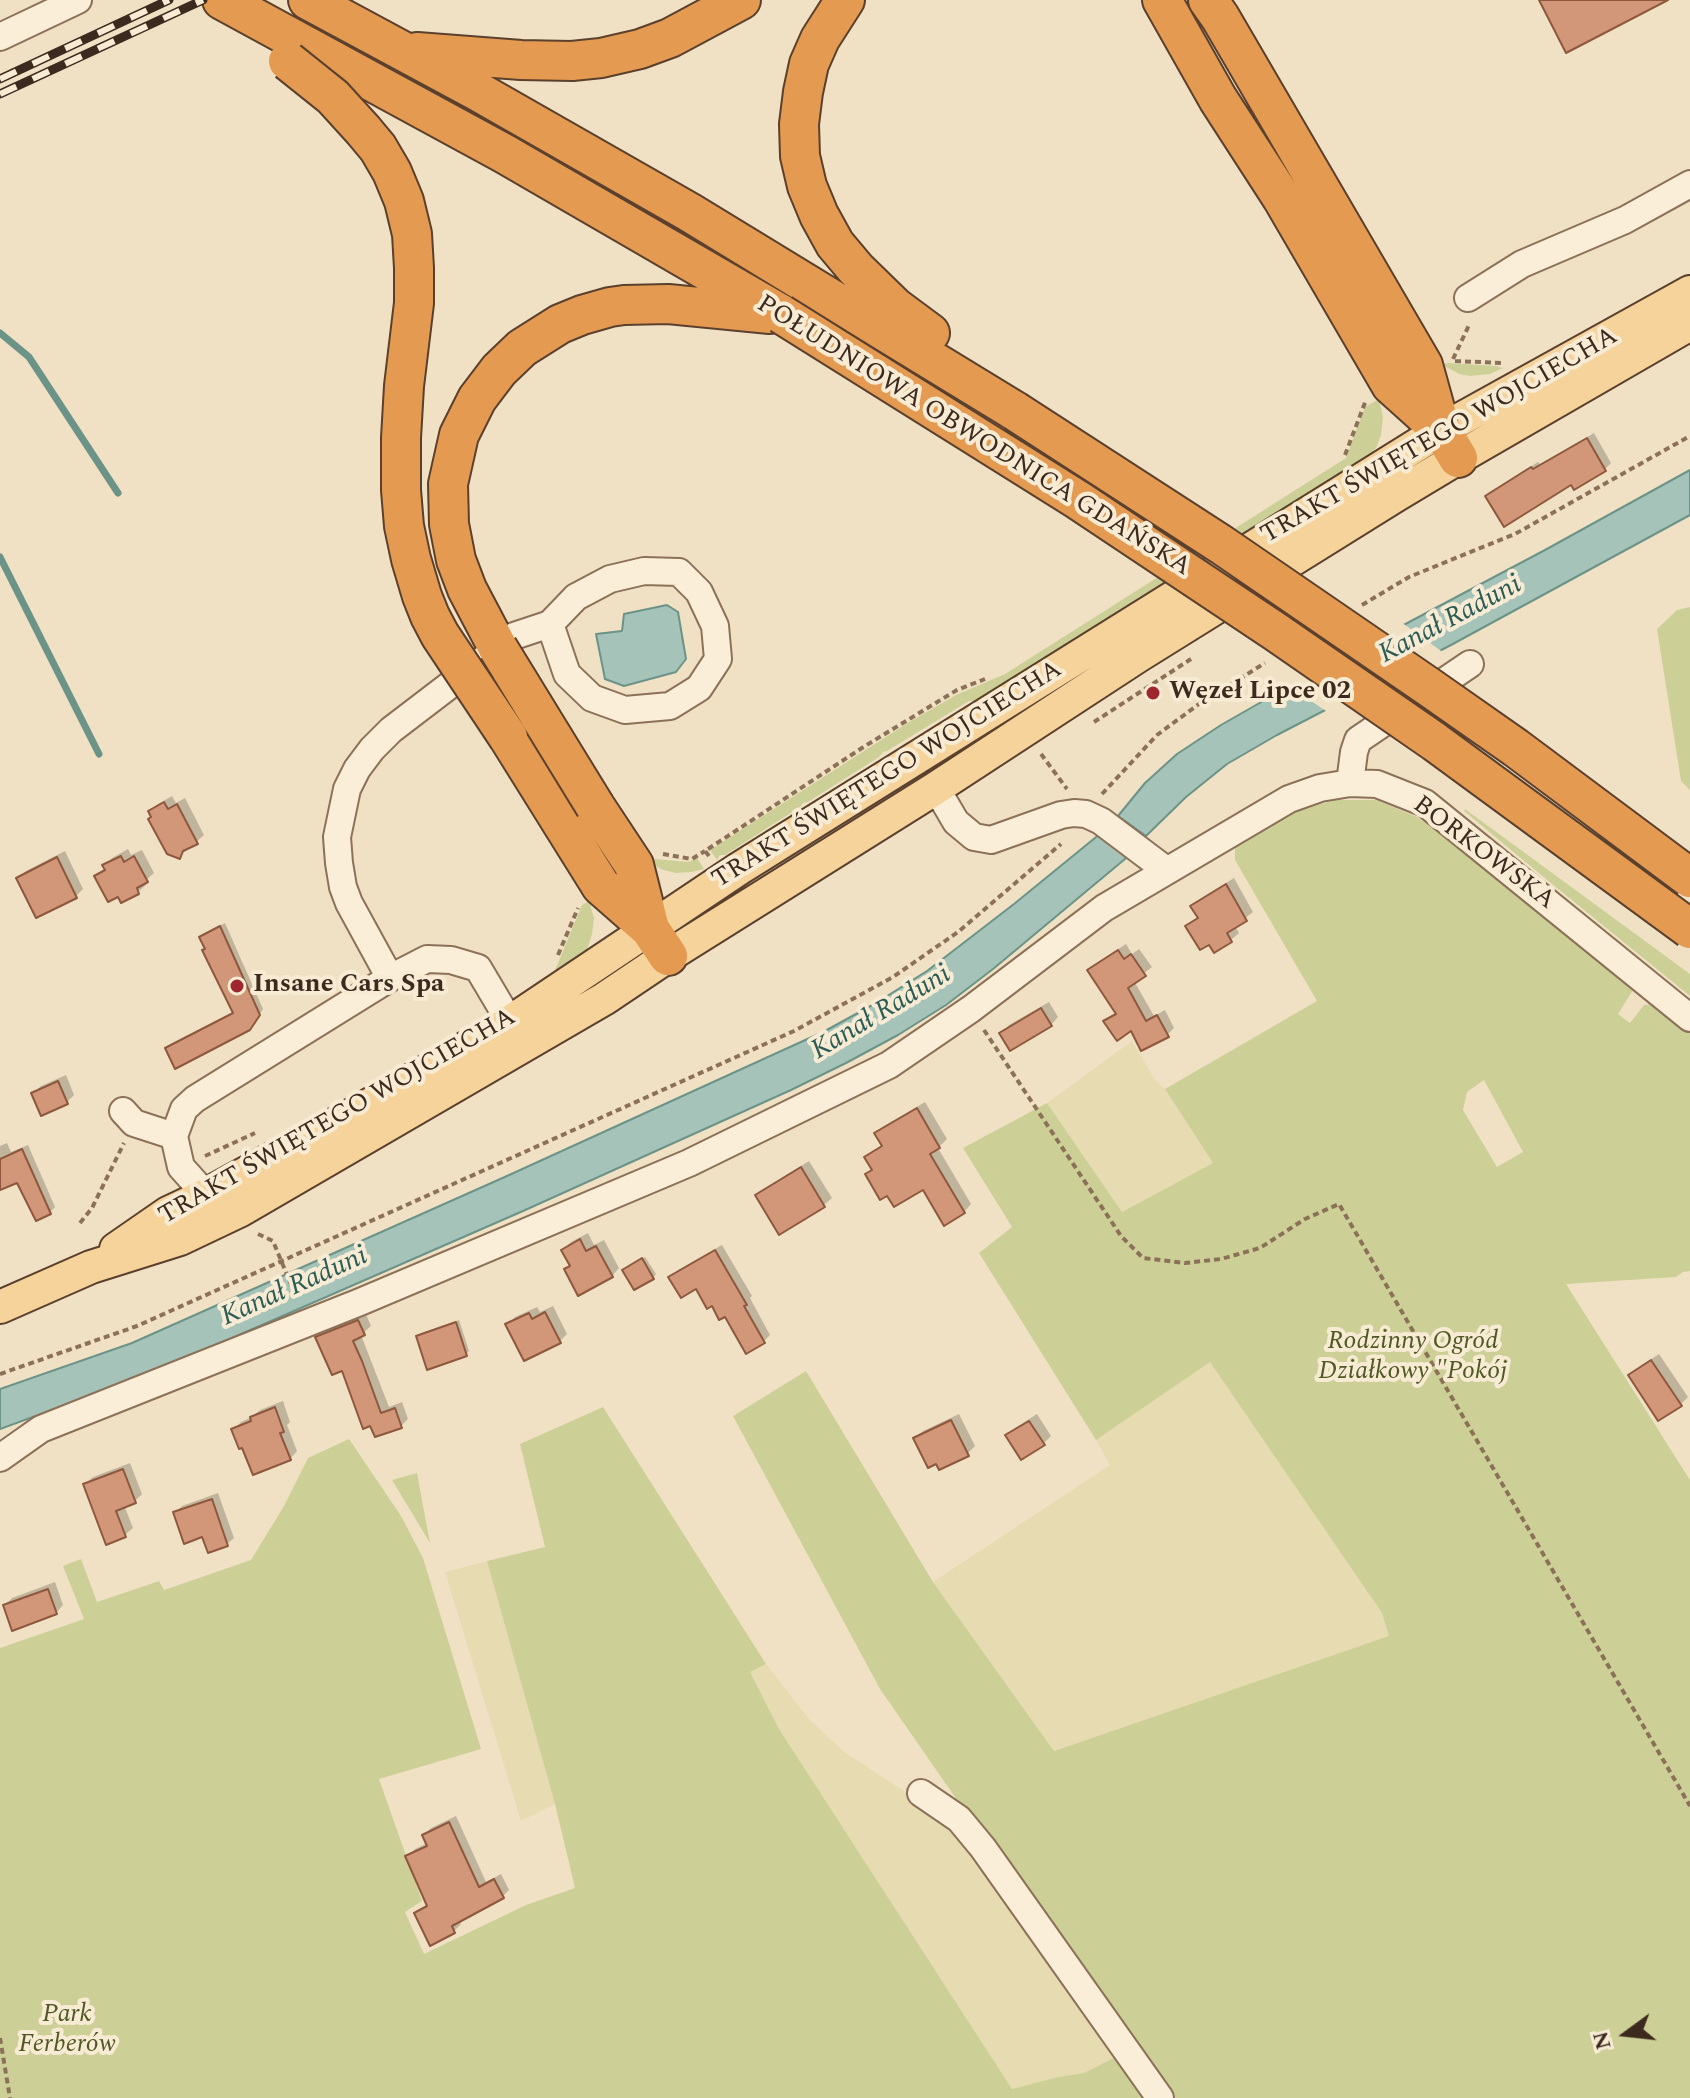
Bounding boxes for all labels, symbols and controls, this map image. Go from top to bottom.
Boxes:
street label: POŁUDNIOWA OBWODNICA GDAŃSKA [750,290,1196,584]
street label: TRAKT ŚWIĘTEGO WOJCIECHA [1256,322,1624,552]
water label: Kanał Raduni [1374,569,1528,673]
street label: TRAKT ŚWIĘTEGO WOJCIECHA [707,655,1069,897]
place label: Węzeł Lipce 02 [1169,677,1351,709]
marker: Węzeł Lipce 02 [1144,684,1162,702]
street label: BORKOWSKA [1406,790,1560,918]
water label: Kanał Raduni [806,959,958,1069]
place label: Insane Cars Spa [253,970,444,1002]
marker: Insane Cars Spa [228,977,246,995]
street label: TRAKT ŚWIĘTEGO WOJCIECHA [154,1003,522,1233]
water label: Kanał Raduni [216,1241,374,1335]
park label: Rodzinny Ogród Działkowy "Pokój [1318,1327,1508,1388]
north arrow [1586,1994,1666,2074]
park label: Park Ferberów [19,2000,115,2062]
text: N [1584,2027,1621,2053]

